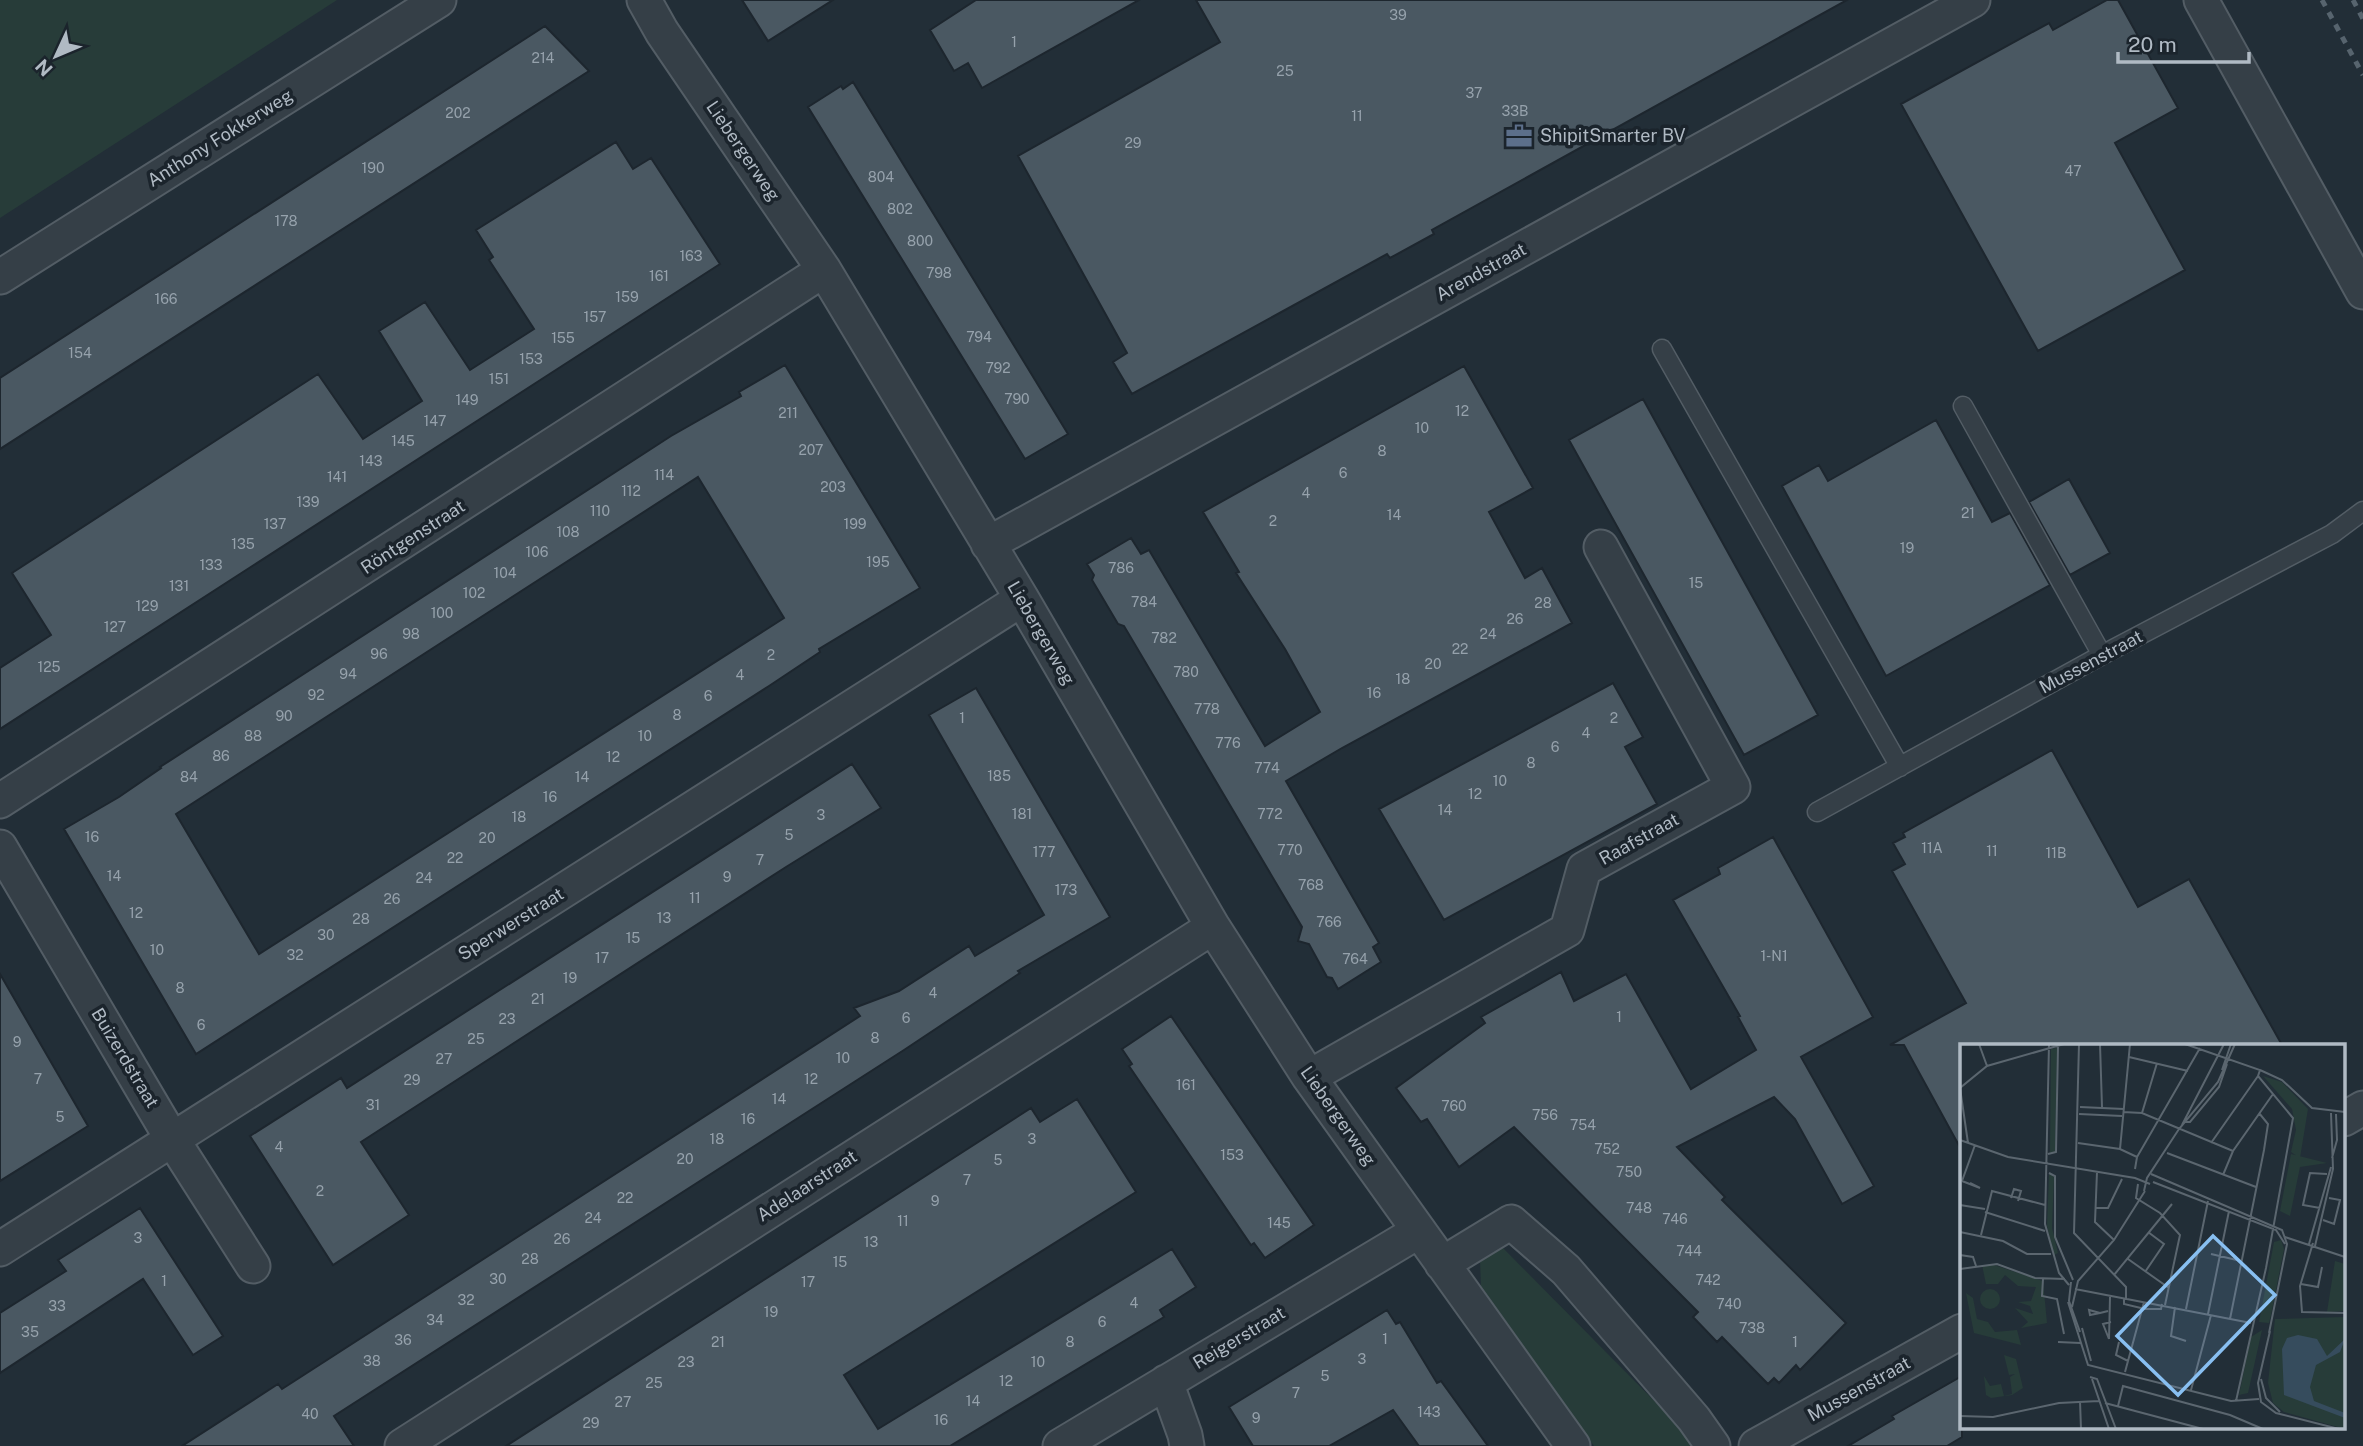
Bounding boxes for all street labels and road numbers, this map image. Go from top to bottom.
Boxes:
street label: Anthony Fokkerweg [143,84,296,191]
street label: Liebergerweg [702,97,785,205]
street label: Arendstraat [1432,238,1530,305]
street label: Röntgenstraat [357,495,469,578]
street label: Liebergerweg [1003,577,1080,688]
street label: Mussenstraat [2035,625,2146,698]
street label: Raafstraat [1595,808,1682,869]
street label: Sperwerstraat [454,883,567,964]
street label: Buizerdstraat [87,1004,163,1111]
street label: Liebergerweg [1296,1062,1380,1169]
street label: Adelaarstraat [753,1146,861,1226]
street label: Reigerstraat [1189,1302,1289,1373]
street label: Mussenstraat [1804,1352,1914,1425]

